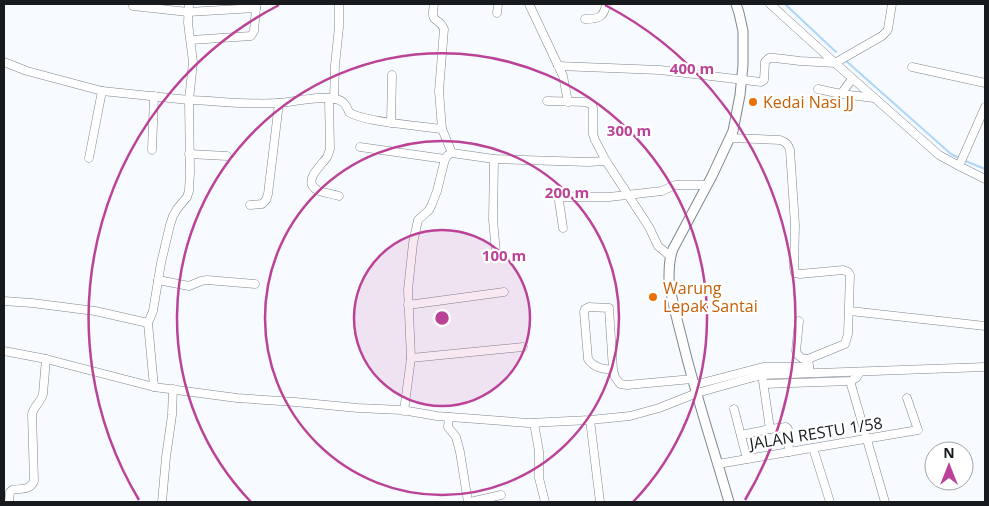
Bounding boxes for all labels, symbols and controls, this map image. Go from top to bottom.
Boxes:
text: 400 m [670,58,714,78]
place label: Kedai Nasi JJ [763,91,854,113]
marker: Kedai Nasi JJ [747,96,759,108]
text: 300 m [607,120,651,140]
text: 200 m [545,182,589,202]
text: 100 m [482,245,526,265]
place label: Warung Lepak Santai [663,277,758,317]
marker: Warung Lepak Santai [647,291,659,303]
centre of rings [433,309,451,327]
street label: JALAN RESTU 1/58 [746,412,884,455]
north arrow [924,441,974,491]
text: N [943,443,955,462]

